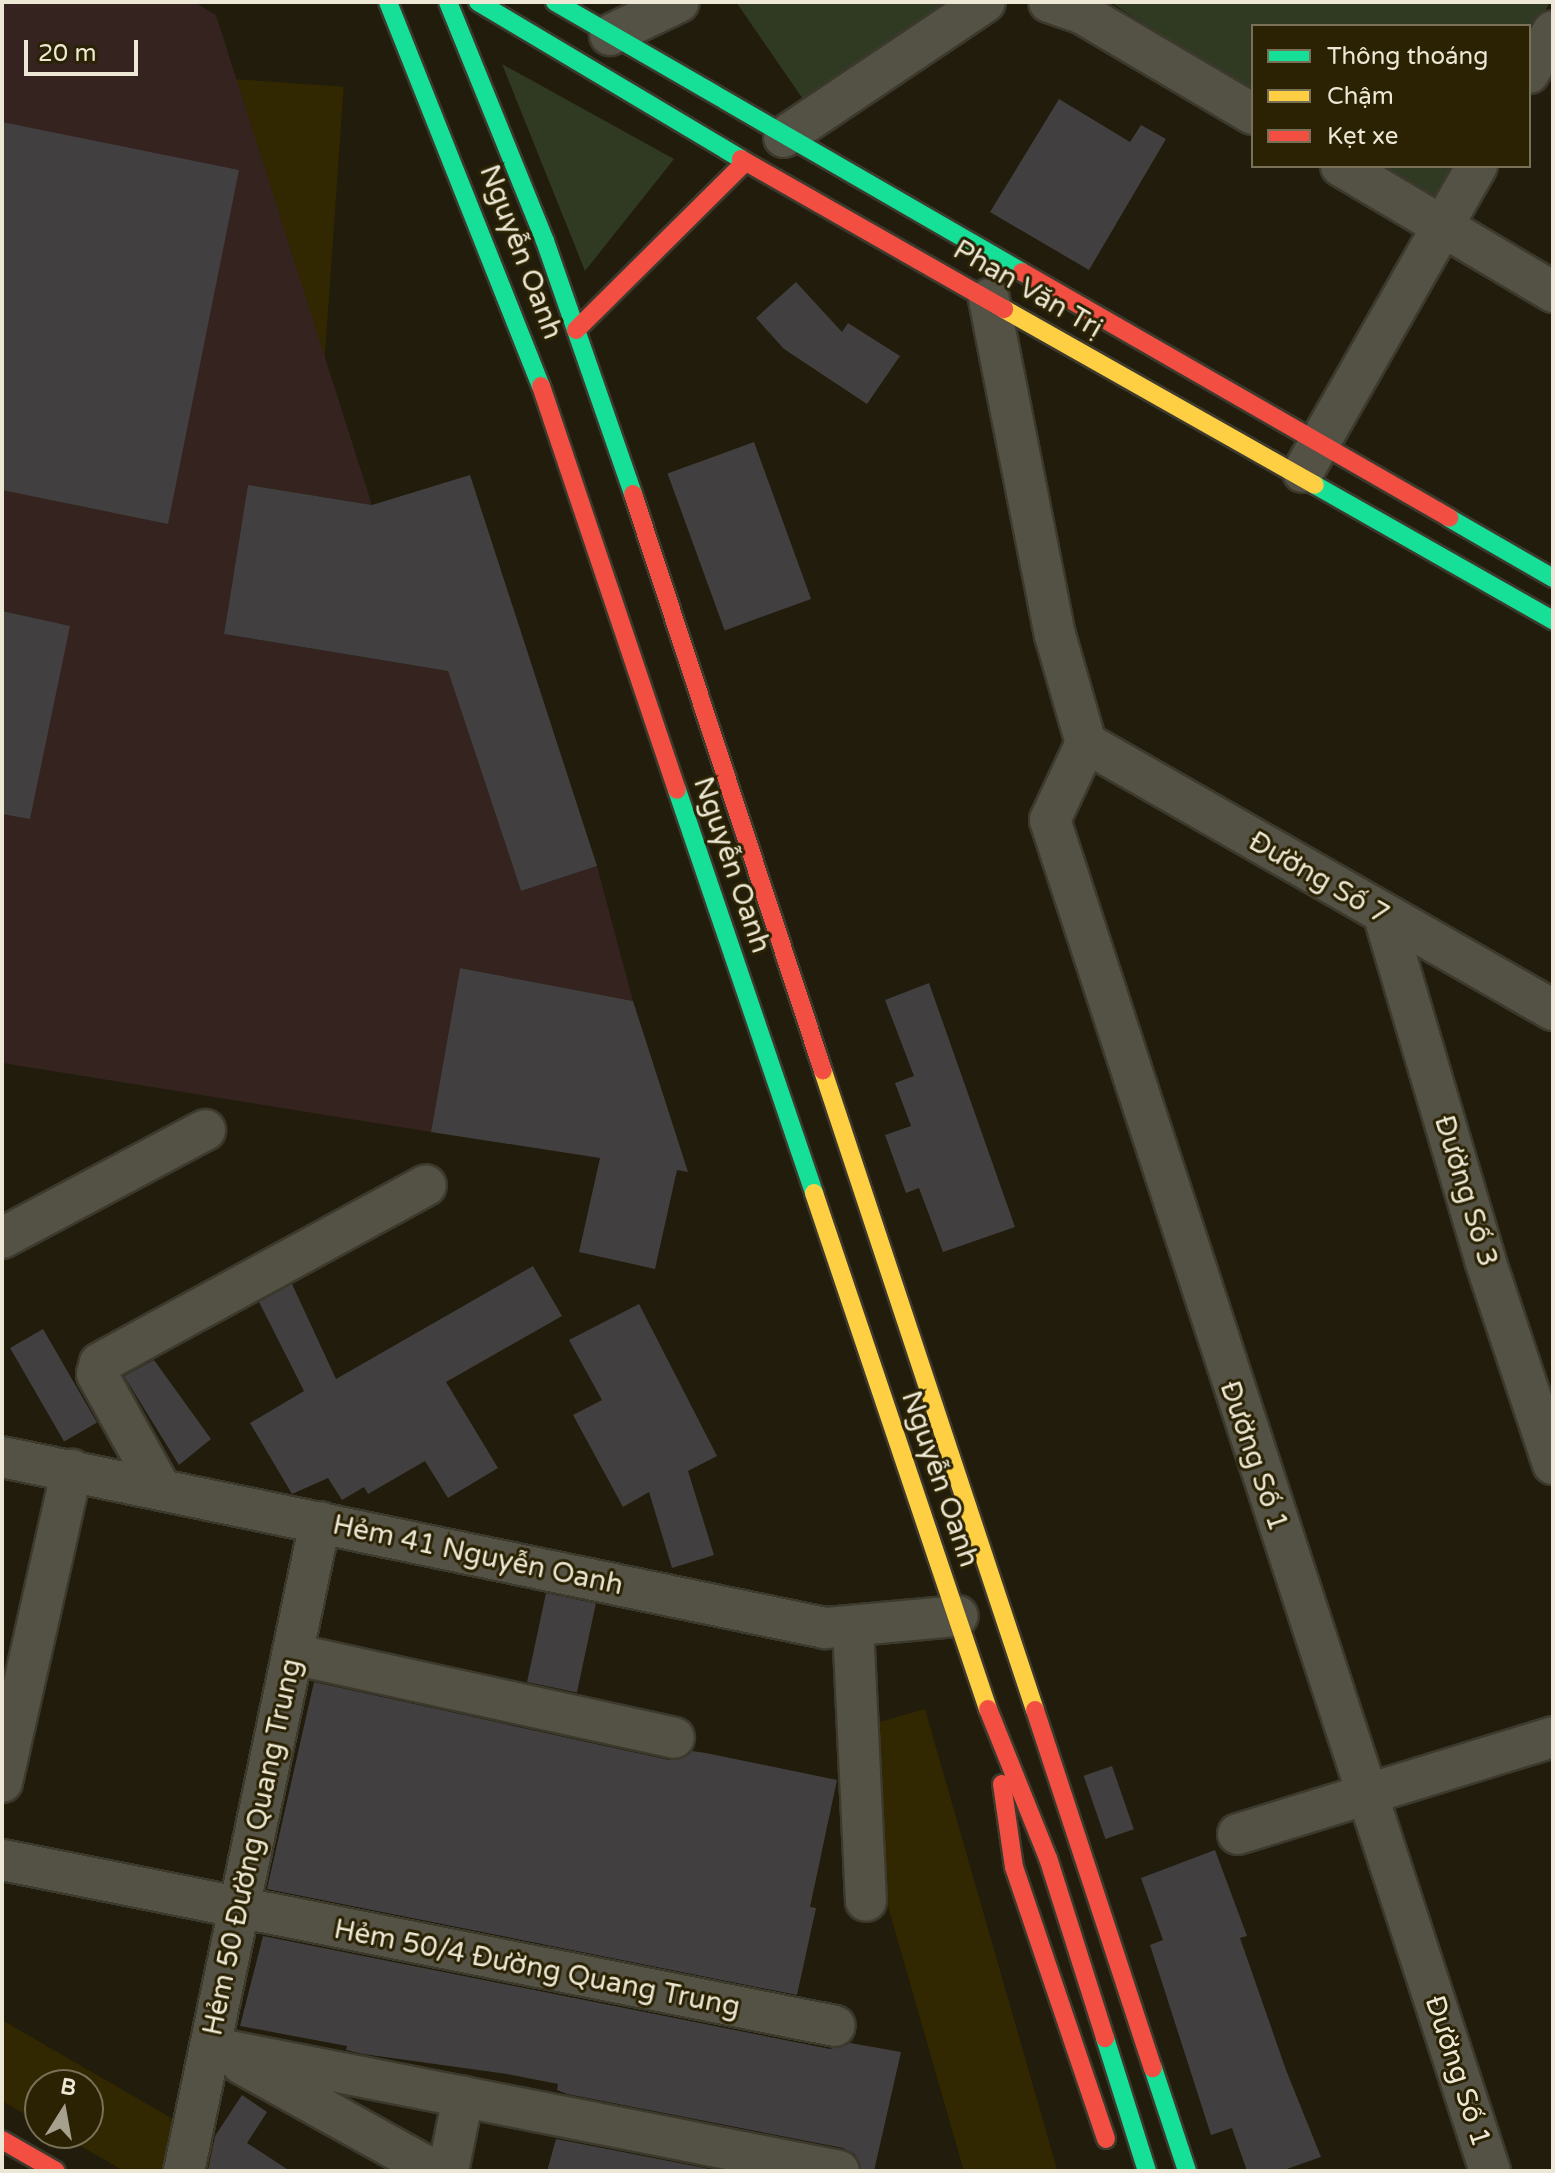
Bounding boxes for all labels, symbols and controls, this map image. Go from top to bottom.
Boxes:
scale bar [28,24,142,74]
legend [1251,24,1531,168]
text: 20 m [38,39,96,68]
text: Thông thoáng [1327,42,1488,71]
text: Chậm [1327,82,1394,111]
text: Kẹt xe [1327,122,1398,151]
street label: Nguyễn Oanh [472,160,570,344]
street label: Phan Văn Trị [947,233,1109,345]
street label: Nguyễn Oanh [686,772,778,958]
street label: Đường Số 7 [1243,824,1395,932]
street label: Đường Số 3 [1427,1111,1505,1271]
street label: Đường Số 1 [1213,1377,1295,1535]
street label: Nguyễn Oanh [894,1386,986,1572]
street label: Hẻm 41 Nguyễn Oanh [330,1508,626,1602]
street label: Hẻm 50 Đường Quang Trung [196,1655,308,2039]
street label: Hẻm 50/4 Đường Quang Trung [331,1912,743,2024]
street label: Đường Số 1 [1418,1991,1498,2151]
north arrow [24,2069,104,2149]
text: B [58,2073,78,2102]

